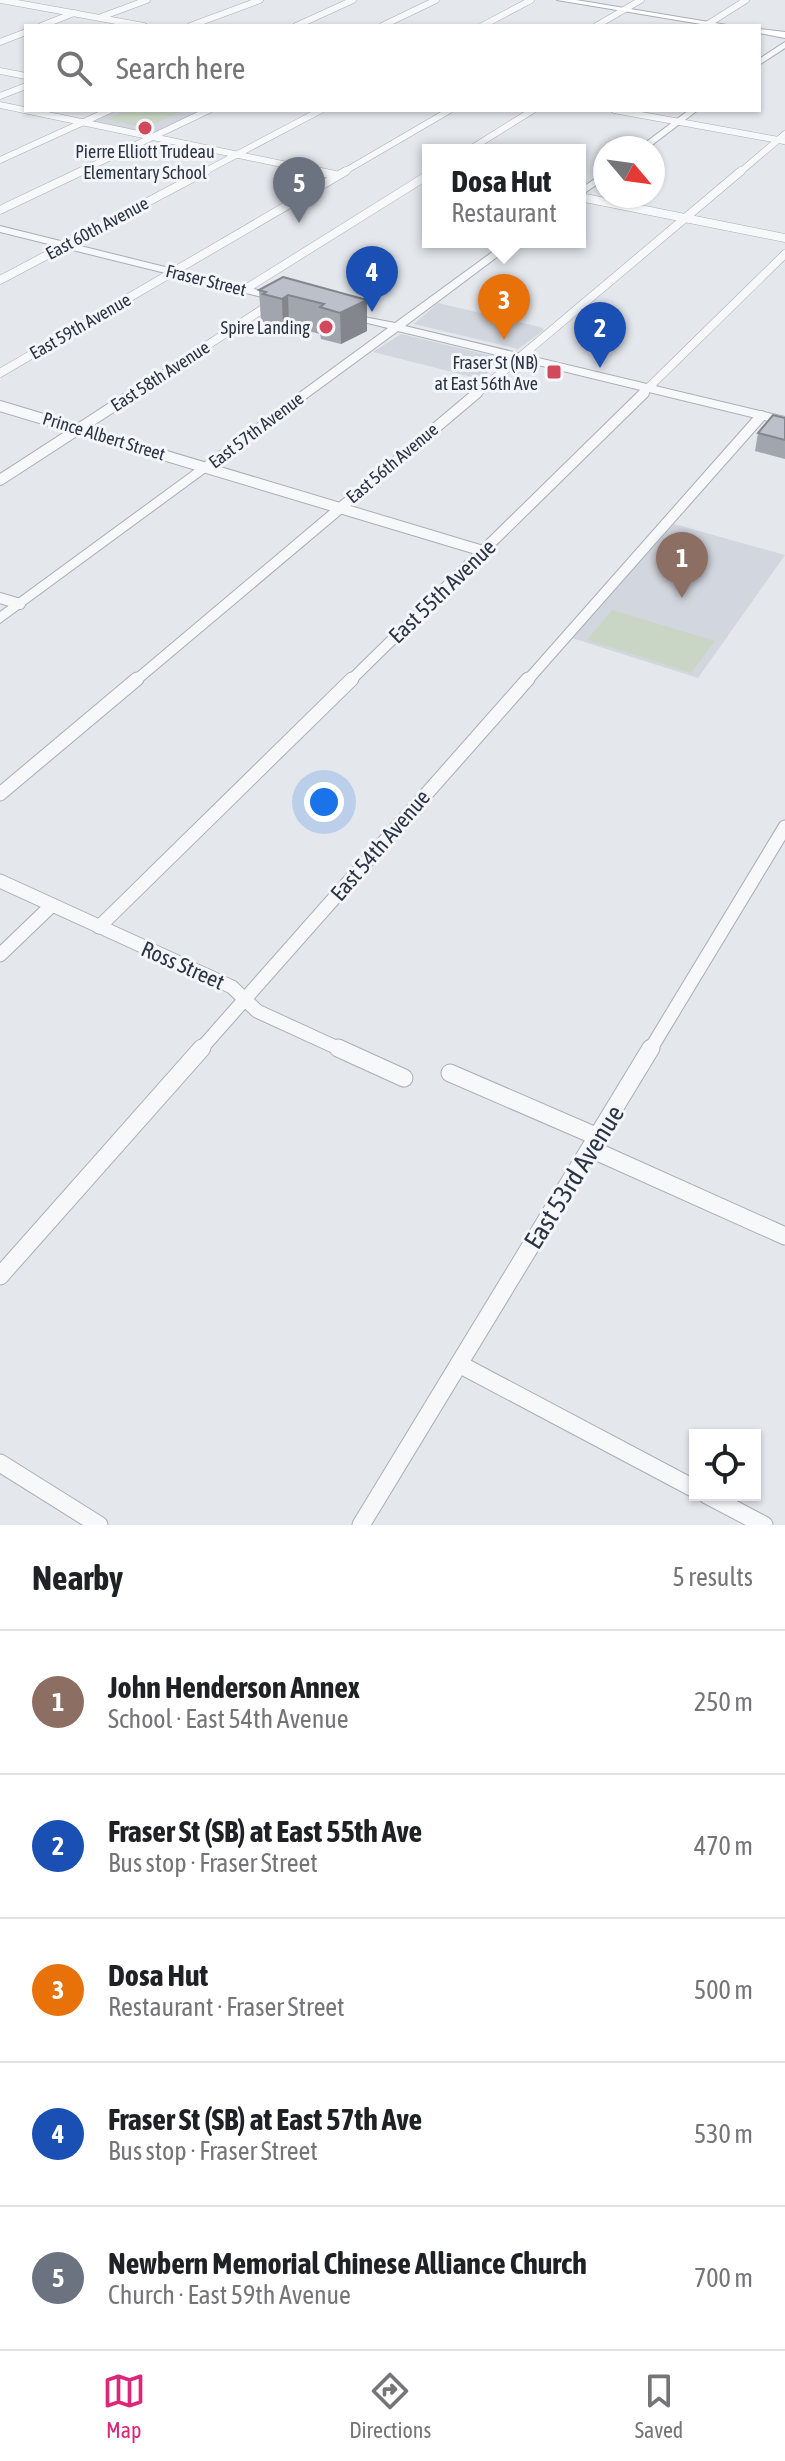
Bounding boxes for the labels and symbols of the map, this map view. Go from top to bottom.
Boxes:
marker: Pierre Elliott Trudeau Elementary School [136,119,154,137]
north arrow [593,136,665,208]
place label: Pierre Elliott Trudeau Elementary School [75,141,215,183]
pin: 5 [273,157,325,223]
street label: East 60th Avenue [42,192,152,264]
pin: 4 [346,246,398,312]
street label: Fraser Street [164,260,248,300]
pin: 3 [478,274,530,340]
street label: East 59th Avenue [26,289,134,363]
pin: 2 [574,302,626,368]
place label: Spire Landing [221,317,310,338]
marker: Spire Landing [317,318,335,336]
street label: East 58th Avenue [107,336,213,416]
place label: Fraser St (NB) at East 56th Ave [434,352,538,394]
marker: Fraser St (NB) at East 56th Ave [545,363,563,381]
street label: East 57th Avenue [204,388,308,472]
street label: Prince Albert Street [40,407,168,465]
street label: East 56th Avenue [342,419,442,507]
pin: 1 [656,532,708,598]
street label: East 55th Avenue [383,534,501,648]
your location [304,782,344,822]
street label: East 54th Avenue [325,784,435,906]
street label: Ross Street [137,935,229,995]
street label: East 53rd Avenue [518,1100,630,1254]

